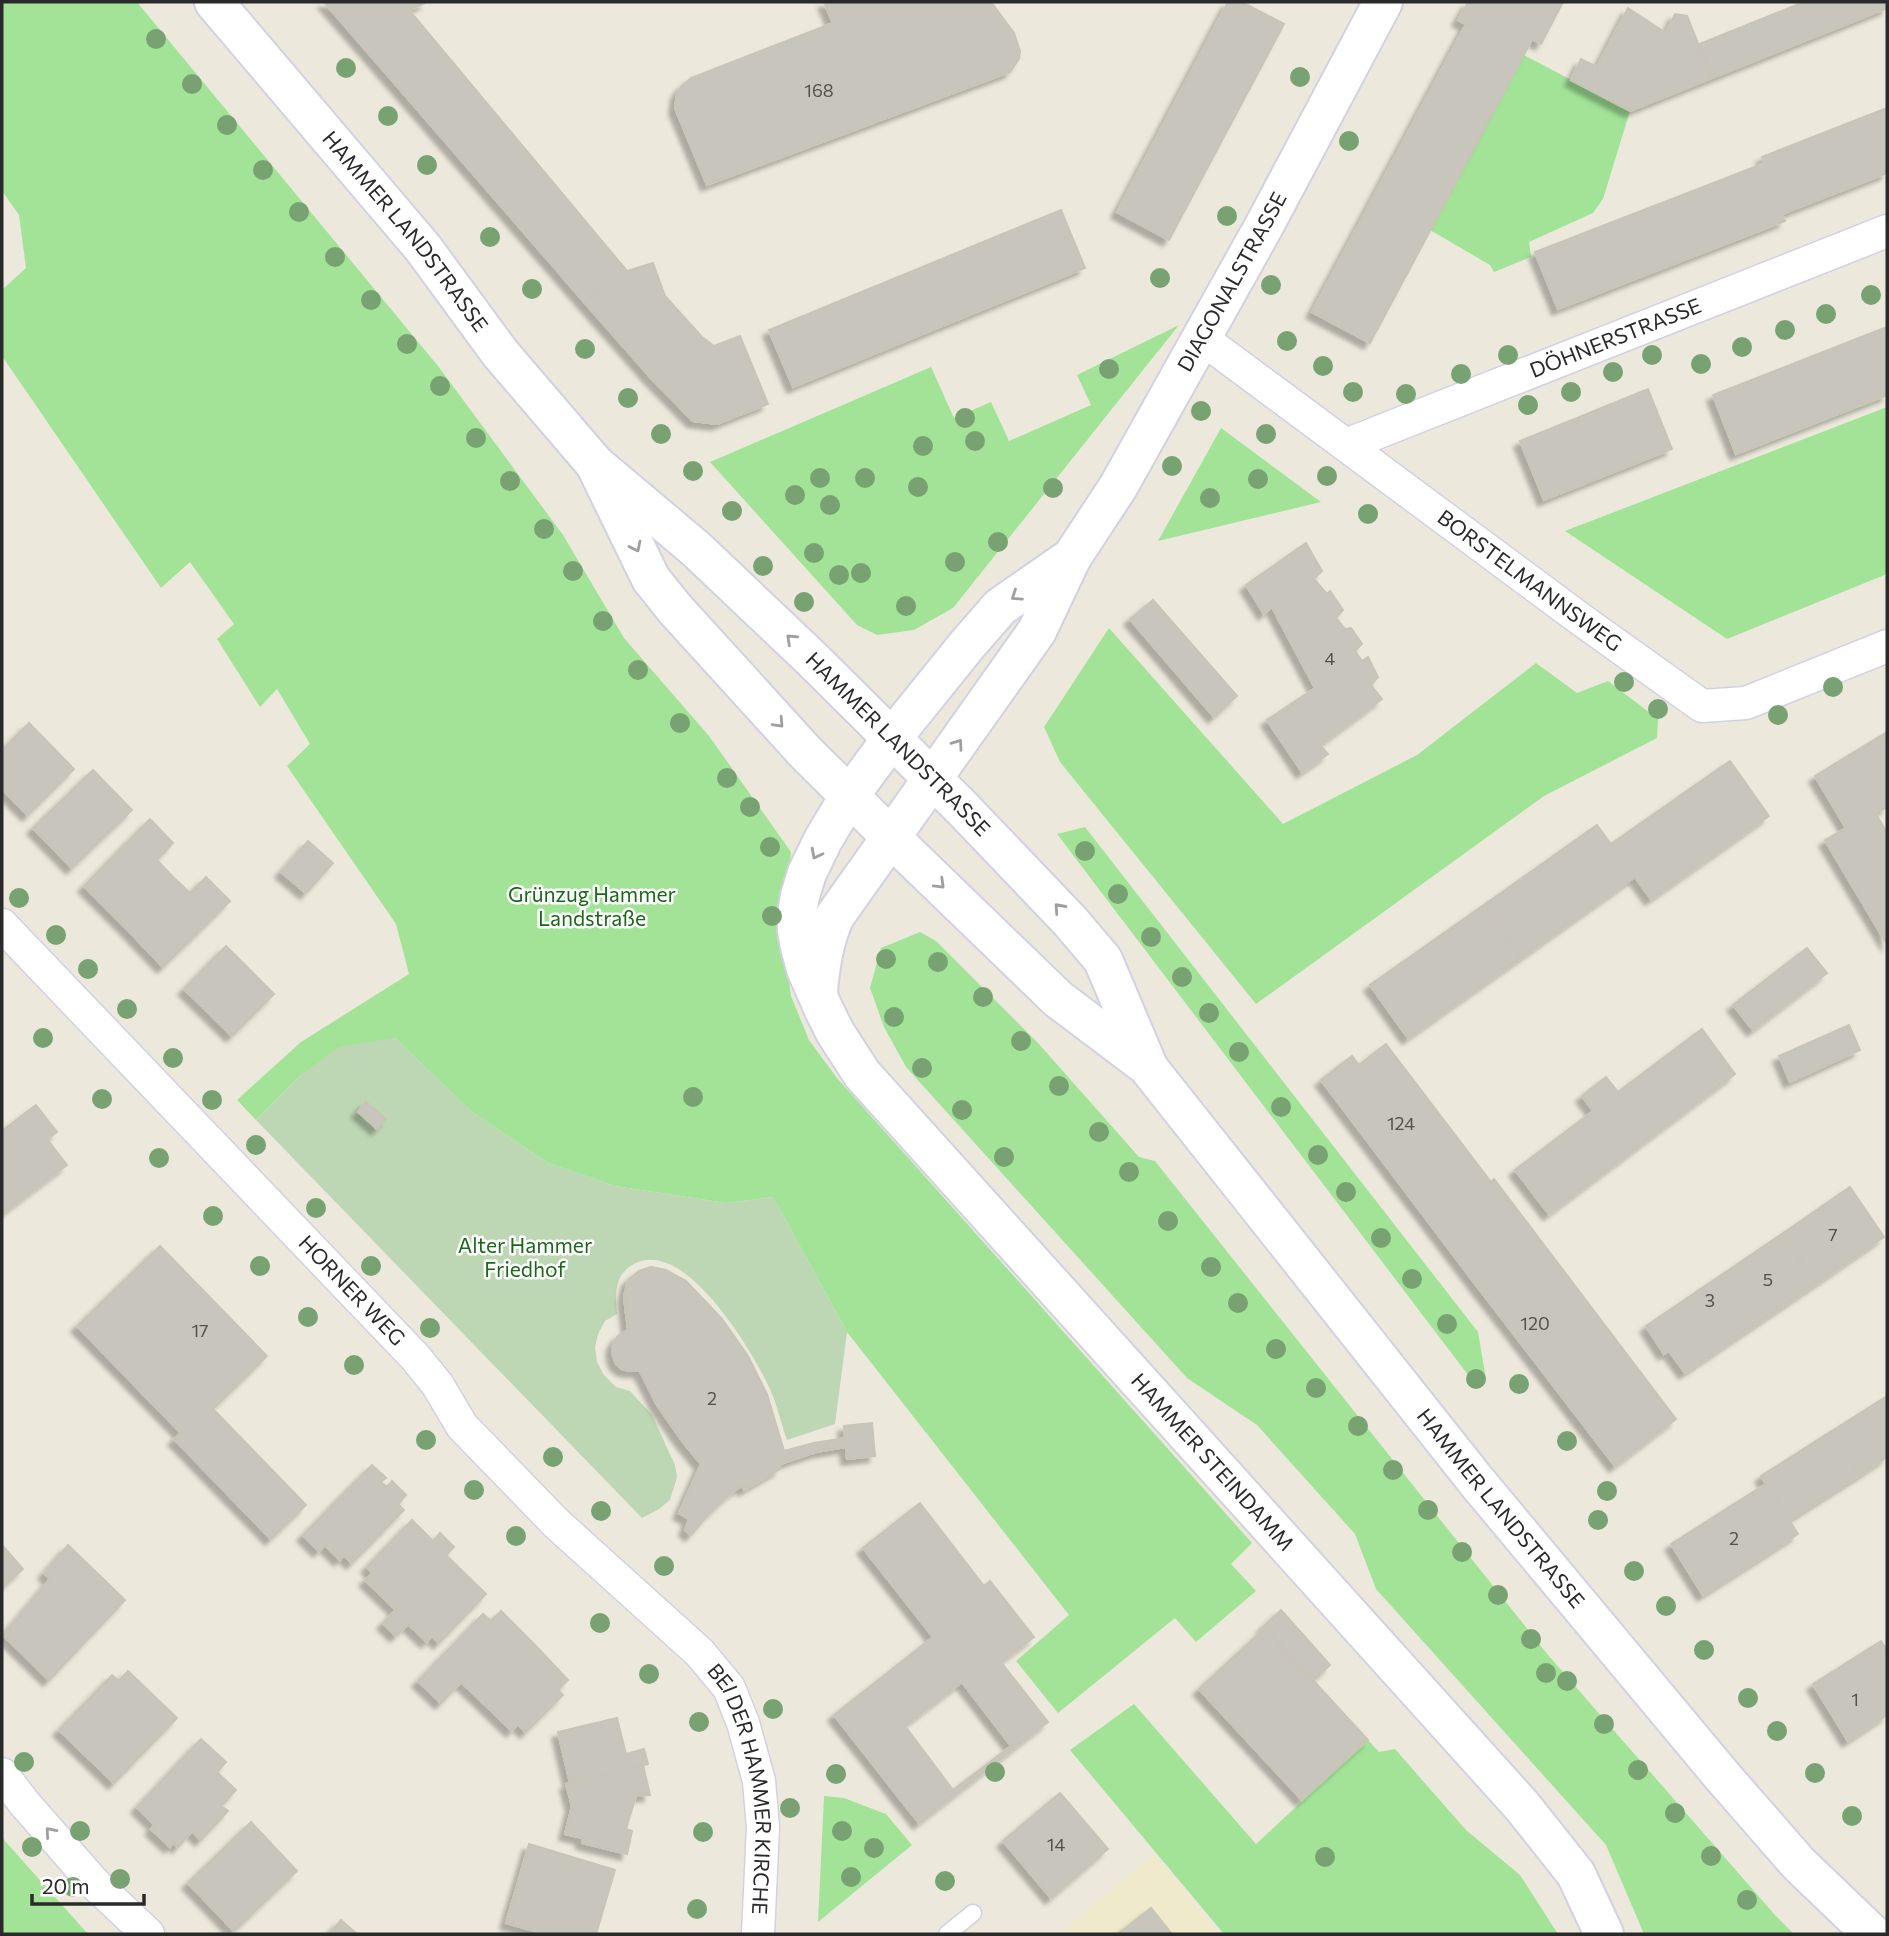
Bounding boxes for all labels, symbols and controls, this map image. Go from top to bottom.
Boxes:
house number: 168 [804,79,834,101]
street label: HAMMER LANDSTRASSE [318,125,494,336]
street label: DIAGONALSTRASSE [1171,187,1291,375]
street label: DÖHNERSTRASSE [1526,292,1704,382]
street label: BORSTELMANNSWEG [1433,504,1627,656]
one-way arrow [627,540,641,552]
one-way arrow [1011,588,1024,600]
one-way arrow [786,635,799,647]
street label: HAMMER LANDSTRASSE [801,646,996,841]
house number: 4 [1325,647,1336,669]
one-way arrow [771,715,783,728]
one-way arrow [950,739,962,752]
one-way arrow [810,847,824,859]
one-way arrow [932,876,945,889]
park label: Grünzug Hammer Landstraße [508,881,676,930]
one-way arrow [1055,903,1067,916]
house number: 124 [1387,1112,1415,1134]
house number: 7 [1828,1223,1838,1245]
street label: HORNER WEG [294,1229,411,1350]
park label: Alter Hammer Friedhof [458,1232,592,1281]
house number: 5 [1763,1268,1773,1290]
house number: 3 [1705,1289,1715,1311]
house number: 120 [1520,1312,1550,1334]
house number: 17 [191,1319,209,1341]
street label: HAMMER STEINDAMM [1127,1367,1300,1555]
house number: 2 [707,1387,717,1409]
street label: HAMMER LANDSTRASSE [1413,1403,1591,1612]
house number: 2 [1729,1527,1739,1549]
street label: BEI DER HAMMER KIRCHE [703,1658,777,1915]
house number: 1 [1851,1688,1859,1710]
one-way arrow [46,1827,58,1840]
house number: 14 [1047,1833,1065,1855]
scale bar [32,1862,144,1906]
text: 20 m [42,1873,90,1898]

